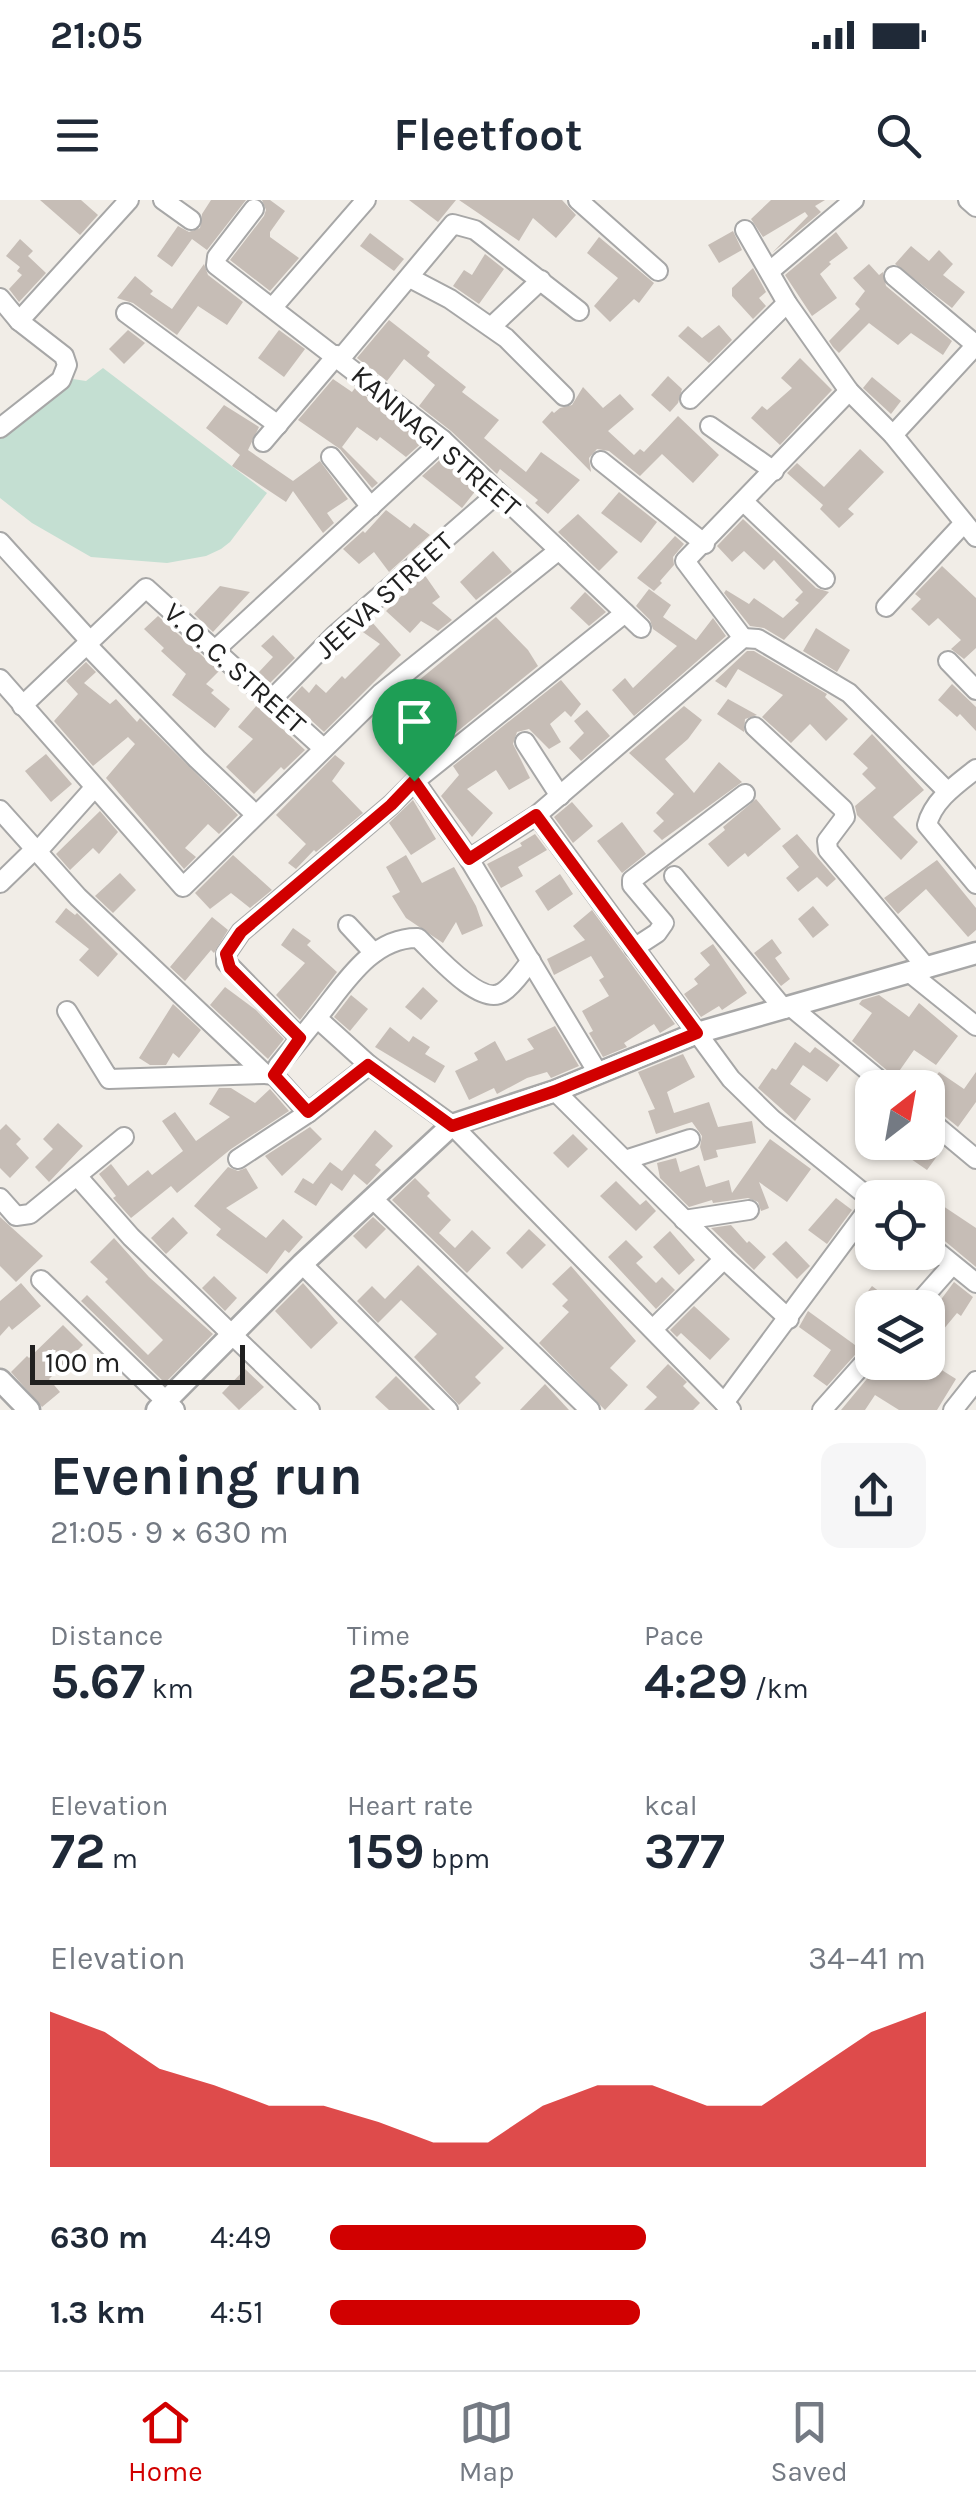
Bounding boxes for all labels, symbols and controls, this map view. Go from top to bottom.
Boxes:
text: 21:05 [50,13,143,58]
icon: menu [50,108,105,163]
icon: search [871,108,926,163]
text: Fleetfoot [394,109,582,161]
street label: KANNAGI STREET [345,358,527,524]
street label: JEEVA STREET [308,525,460,665]
street label: V. O. C. STREET [157,596,313,740]
pin [372,679,457,782]
icon: arrive [387,694,442,749]
north arrow [855,1070,945,1160]
map controls [855,1070,945,1380]
button: locate [855,1180,945,1270]
button: layers [855,1290,945,1380]
scale bar [30,1340,245,1384]
text: 100 m [45,1346,120,1379]
button: share [821,1443,926,1548]
text: Evening run [50,1444,363,1508]
text: 21:05 · 9 × 630 m [50,1514,289,1551]
text: Distance [50,1619,163,1652]
text: Time [347,1619,410,1652]
text: Pace [644,1619,704,1652]
text: 5.67 [50,1652,145,1711]
text: 25:25 [347,1652,479,1711]
text: 4:29 [644,1652,748,1711]
text: km [145,1672,194,1705]
text: /km [748,1672,809,1705]
text: Elevation [50,1789,169,1822]
text: Heart rate [347,1789,473,1822]
text: kcal [644,1789,697,1822]
text: 72 [50,1822,105,1881]
text: 159 [347,1822,424,1881]
text: 377 [644,1822,725,1881]
text: m [105,1842,138,1875]
text: bpm [424,1842,490,1875]
text: Elevation [50,1940,185,1977]
text: 34–41 m [808,1940,926,1977]
text: 630 m [50,2219,148,2256]
text: 4:49 [210,2219,272,2256]
text: 1.3 km [50,2294,146,2331]
text: 4:51 [210,2294,264,2331]
tab: Home [128,2395,203,2488]
tab: Map [459,2395,514,2488]
tab: Saved [771,2395,848,2488]

